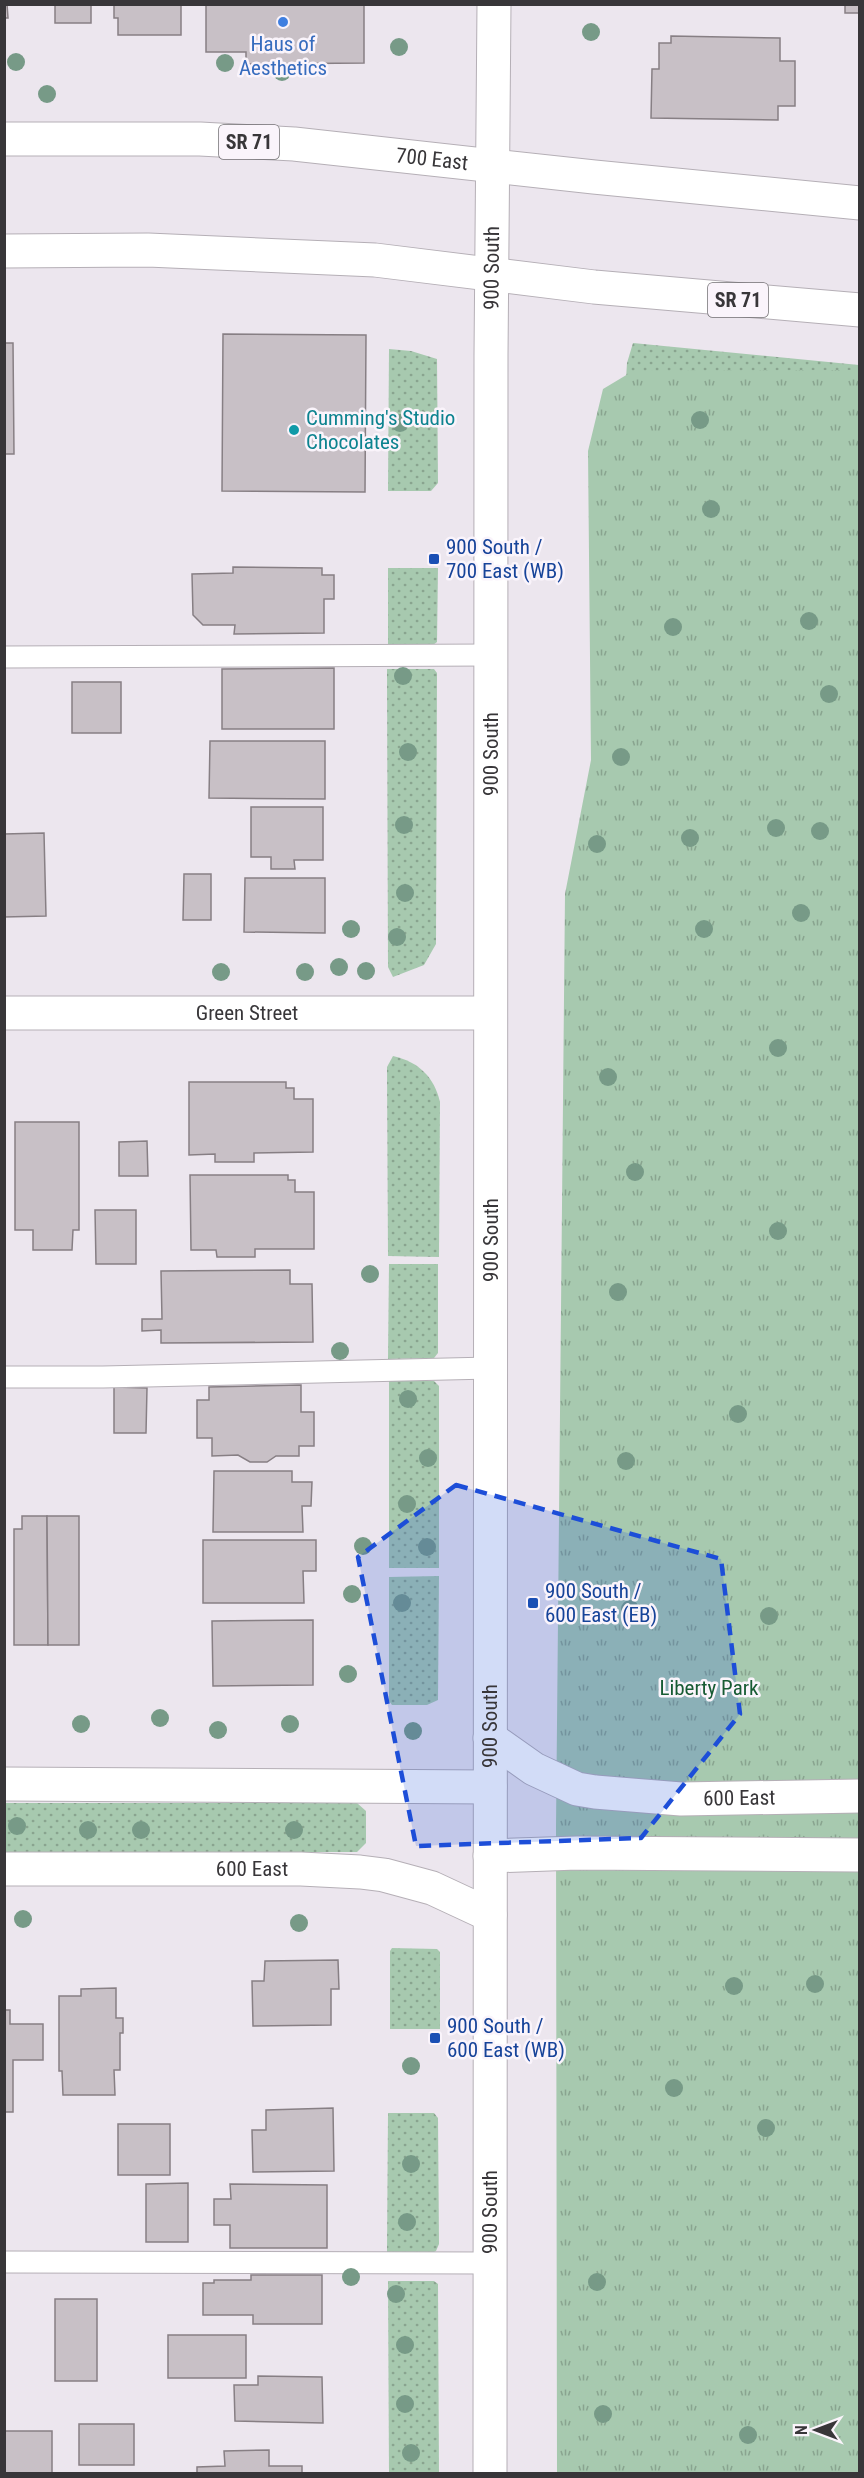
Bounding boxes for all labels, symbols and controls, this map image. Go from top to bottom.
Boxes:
marker: Haus of Aesthetics [276,15,290,29]
place label: Haus of Aesthetics [239,32,327,80]
road number: SR 71 [219,125,279,159]
street label: 700 East [395,143,469,175]
street label: 900 South [479,226,504,310]
road number: SR 71 [708,283,768,317]
place label: Cumming's Studio Chocolates [306,406,455,454]
marker: Cumming's Studio Chocolates [287,423,301,437]
place label: 900 South / 700 East (WB) [446,535,564,583]
marker: 900 South / 700 East (WB) [427,552,441,566]
street label: 900 South [479,712,503,796]
street label: Green Street [196,1001,298,1025]
street label: 900 South [479,1198,503,1282]
place label: 900 South / 600 East (EB) [545,1579,657,1627]
marker: 900 South / 600 East (EB) [526,1596,540,1610]
park label: Liberty Park [659,1676,759,1700]
street label: 900 South [478,1684,502,1768]
street label: 600 East [703,1785,776,1811]
street label: 600 East [216,1857,288,1881]
place label: 900 South / 600 East (WB) [447,2014,565,2062]
marker: 900 South / 600 East (WB) [428,2031,442,2045]
street label: 900 South [478,2170,502,2254]
north arrow [786,2400,846,2460]
text: N [792,2425,811,2435]

